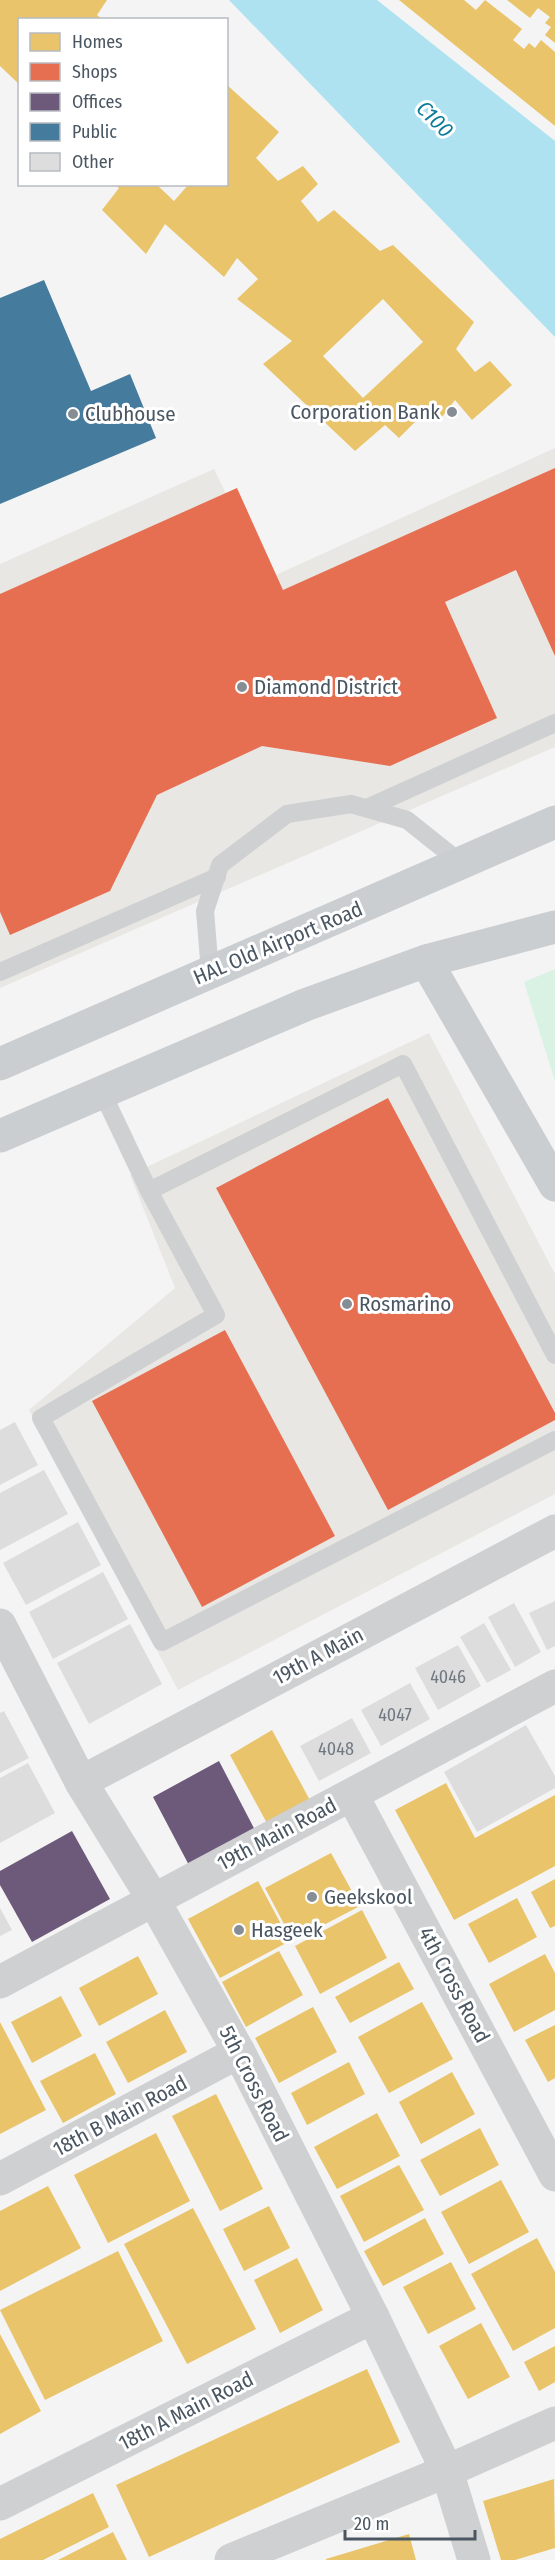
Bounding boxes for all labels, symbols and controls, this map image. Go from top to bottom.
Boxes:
legend [18,18,228,186]
text: Homes [72,31,123,53]
text: Shops [72,61,117,83]
text: Offices [72,91,122,113]
water label: C100 [411,95,459,143]
text: Public [72,121,117,143]
text: Other [72,151,115,173]
place label: Corporation Bank [290,399,440,425]
place label: Clubhouse [85,401,176,427]
marker: Corporation Bank [445,405,459,419]
marker: Clubhouse [66,407,80,421]
place label: Diamond District [254,674,398,700]
marker: Diamond District [235,680,249,694]
street label: HAL Old Airport Road [189,896,367,990]
place label: Rosmarino [359,1291,451,1317]
marker: Rosmarino [340,1297,354,1311]
street label: 19th A Main [268,1621,368,1691]
house number: 4046 [430,1666,466,1688]
house number: 4047 [378,1704,412,1726]
house number: 4048 [318,1738,354,1760]
street label: 19th Main Road [213,1792,341,1876]
place label: Geekskool [324,1884,413,1910]
marker: Geekskool [305,1890,319,1904]
place label: Hasgeek [251,1917,323,1943]
marker: Hasgeek [232,1923,246,1937]
street label: 4th Cross Road [413,1923,495,2047]
street label: 5th Cross Road [214,2022,294,2146]
street label: 18th B Main Road [49,2070,191,2162]
street label: 18th A Main Road [114,2366,258,2456]
scale bar [345,2503,476,2541]
text: 20 m [354,2513,389,2535]

